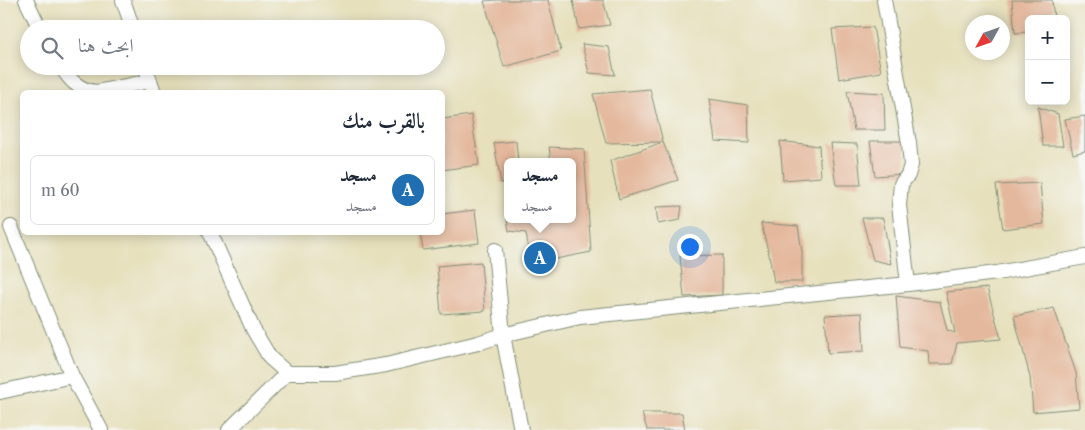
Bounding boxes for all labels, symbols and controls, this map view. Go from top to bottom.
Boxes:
north arrow [965,15,1010,60]
map controls [1025,15,1070,105]
button: + [1025,15,1070,60]
search box [20,20,445,75]
icon: search [38,34,66,62]
text: ابحث هنا [78,34,134,57]
button: − [1025,60,1070,105]
text: بالقرب منك [342,108,425,133]
popup [504,158,576,223]
text: مسجد [340,163,377,186]
text: مسجد [521,163,559,186]
text: 60 m [41,180,80,200]
text: A [402,180,414,200]
text: مسجد [346,195,377,215]
text: مسجد [521,195,553,215]
your location [677,234,703,260]
pin: A [524,239,556,277]

